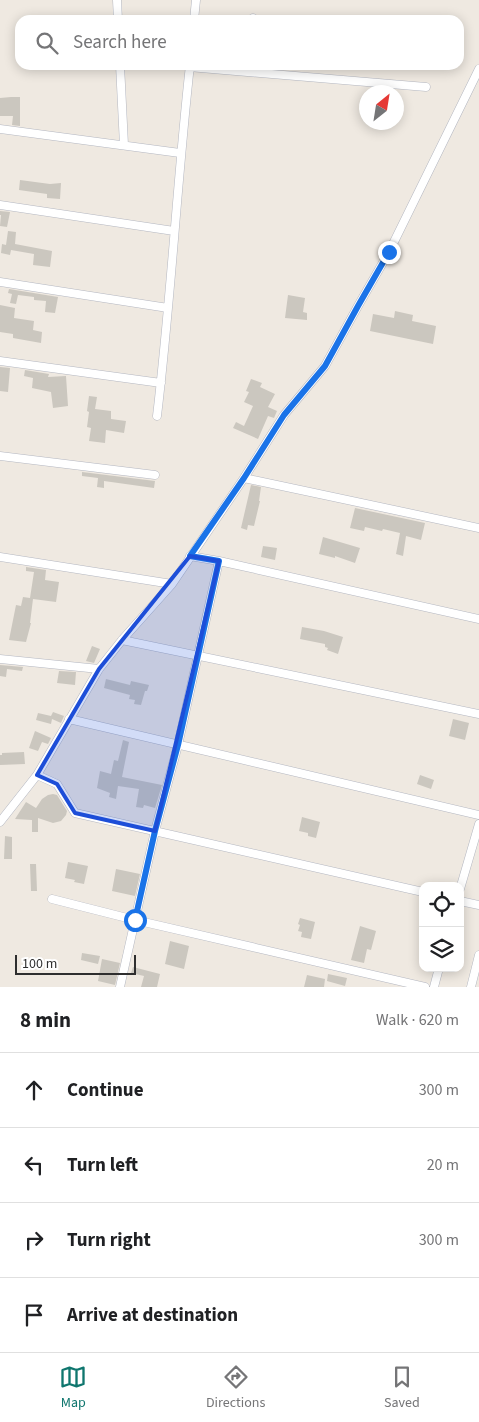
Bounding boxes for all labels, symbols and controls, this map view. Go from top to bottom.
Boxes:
search box [15,15,464,70]
icon: search [33,29,61,57]
text: Search here [73,29,167,56]
north arrow [359,85,404,130]
route end [378,241,401,264]
map controls [419,882,464,972]
button: locate [419,882,464,927]
route start [124,909,147,932]
button: layers [419,927,464,972]
scale bar [15,952,136,975]
text: 100 m [22,954,57,974]
text: 8 min [20,1005,71,1035]
text: Walk · 620 m [376,1009,459,1031]
icon: ahead [20,1076,48,1104]
text: Continue [67,1077,144,1104]
text: 300 m [419,1079,459,1101]
icon: left [20,1151,48,1179]
text: Turn left [67,1152,138,1179]
text: 20 m [427,1154,459,1176]
icon: right [20,1226,48,1254]
text: Turn right [67,1227,151,1254]
text: 300 m [419,1229,459,1251]
icon: arrive [20,1301,48,1329]
text: Arrive at destination [67,1302,238,1329]
tab: Map [59,1363,87,1413]
tab: Directions [206,1363,265,1413]
tab: Saved [384,1363,420,1413]

